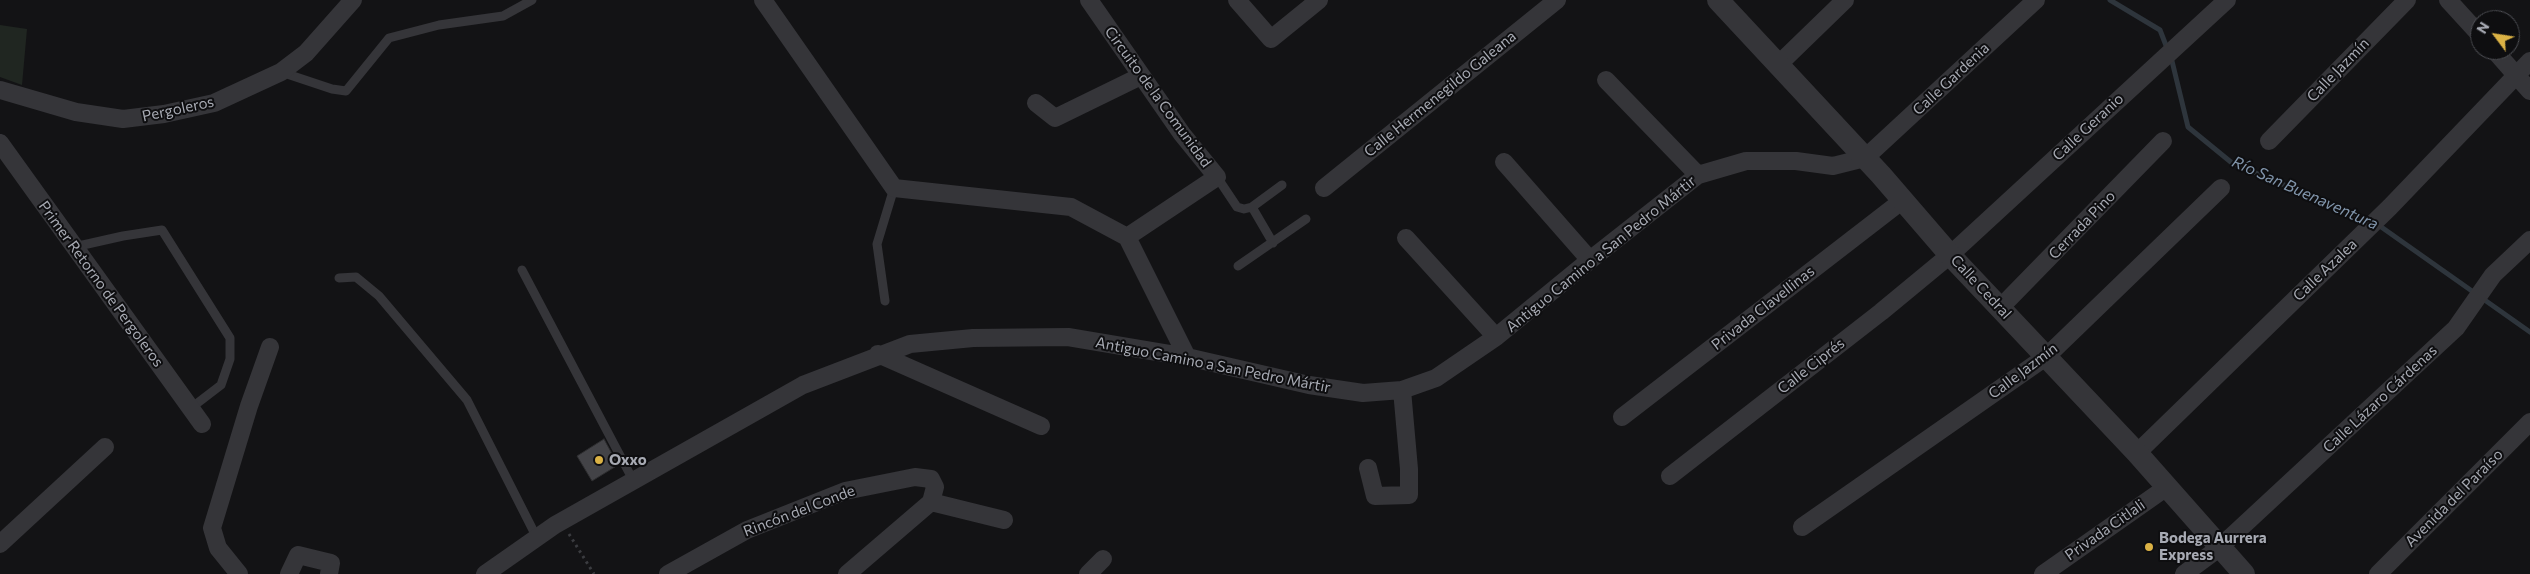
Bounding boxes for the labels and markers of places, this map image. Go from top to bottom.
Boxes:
place label: Oxxo [609,451,647,469]
marker: Oxxo [593,454,605,466]
place label: Bodega Aurrera Express [2159,529,2267,564]
marker: Bodega Aurrera Express [2143,541,2155,553]

